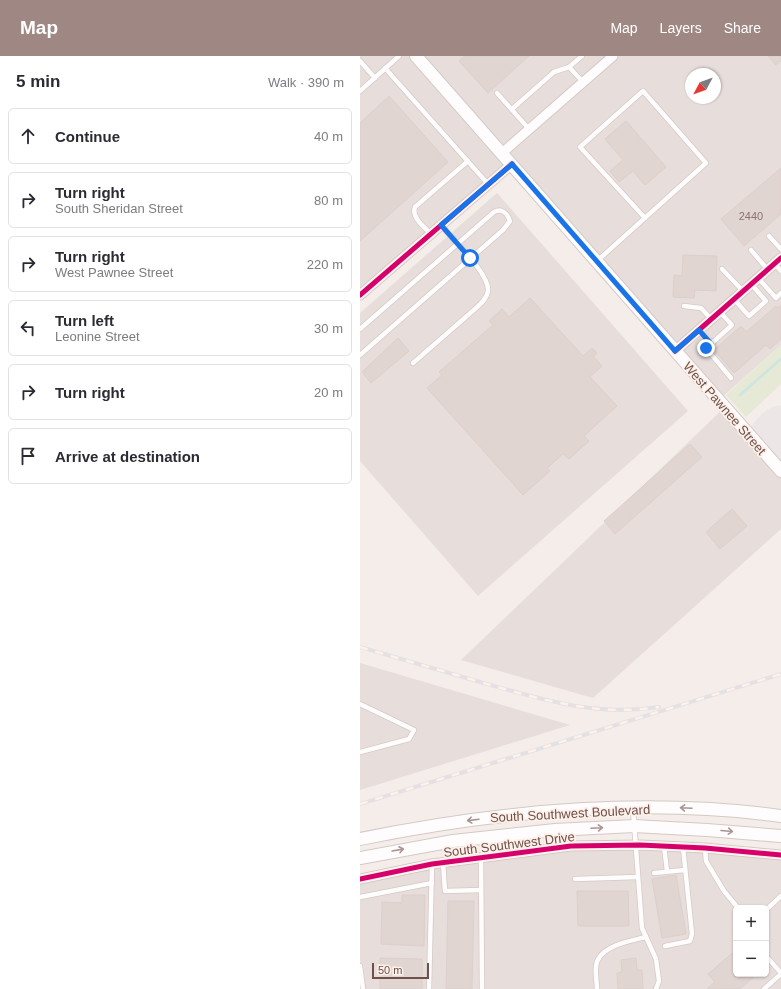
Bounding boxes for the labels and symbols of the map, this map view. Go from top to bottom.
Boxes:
north arrow [685,68,721,104]
house number: 2440 [739,210,763,222]
route start [461,249,479,267]
route end [697,339,715,357]
street label: West Pawnee Street [680,359,769,458]
street label: South Southwest Boulevard [490,802,651,825]
one-way arrow [680,805,693,812]
one-way arrow [467,816,480,824]
one-way arrow [590,824,603,831]
one-way arrow [720,828,733,835]
street label: South Southwest Drive [443,829,576,860]
one-way arrow [391,846,404,854]
scale bar [372,961,429,980]

